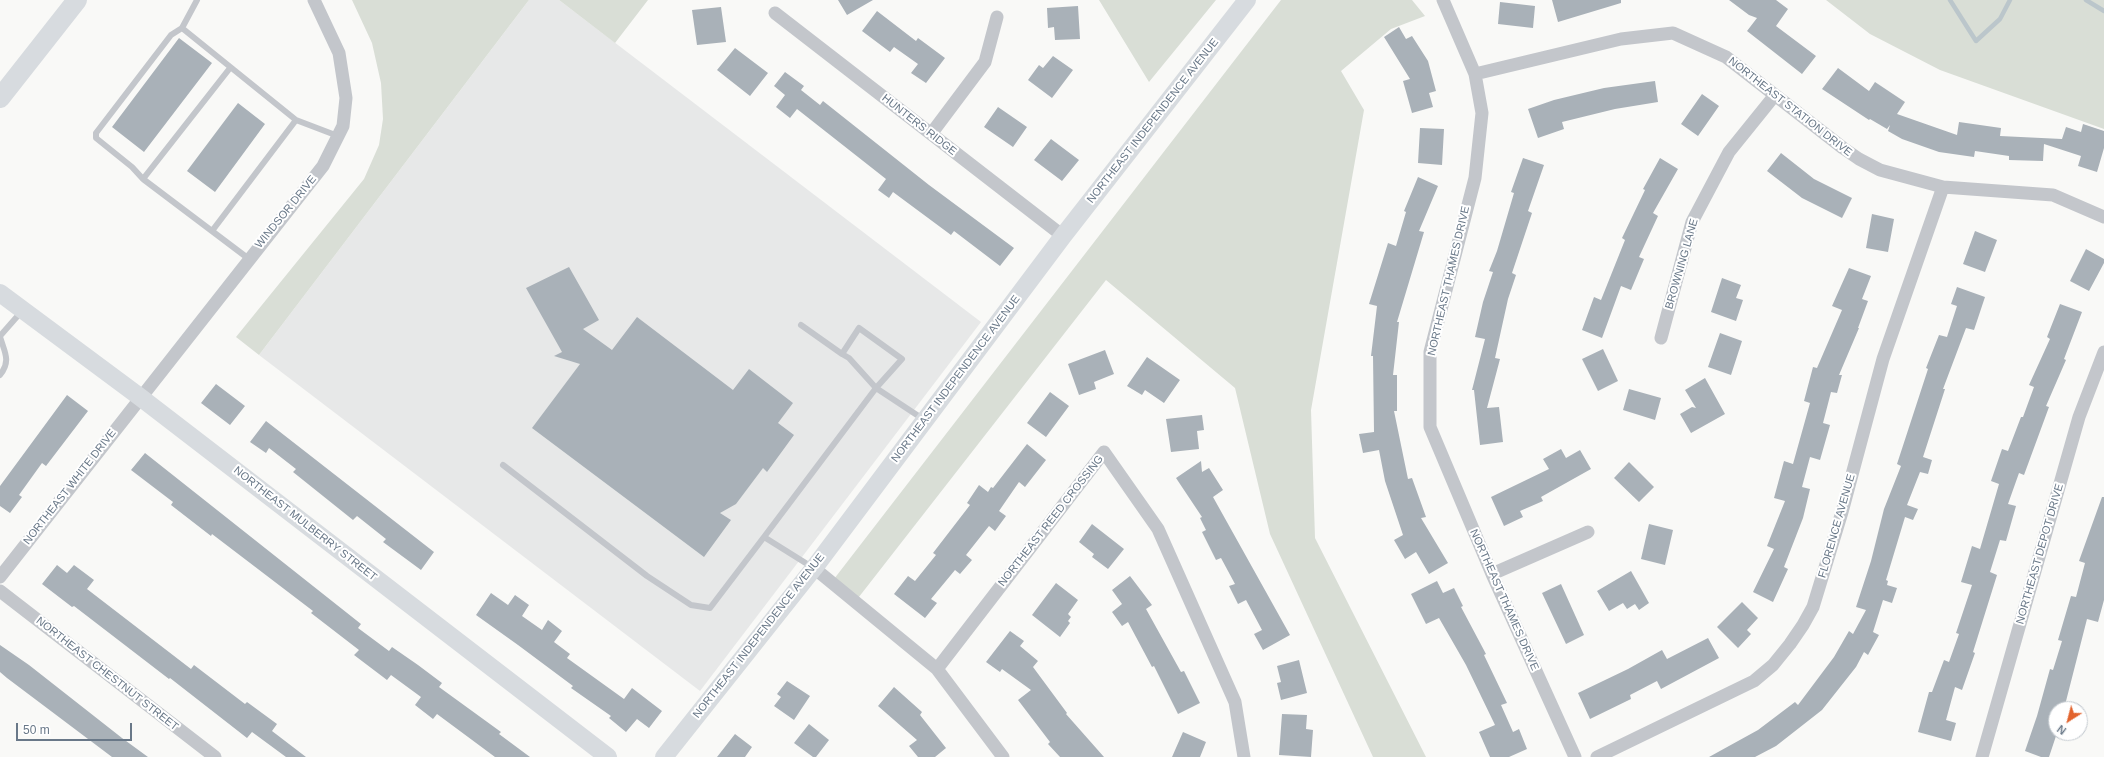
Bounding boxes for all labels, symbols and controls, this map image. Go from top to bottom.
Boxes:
street label: NORTHEAST INDEPENDENCE AVENUE [1085,36,1221,206]
street label: NORTHEAST STATION DRIVE [1725,55,1855,159]
street label: HUNTERS RIDGE [879,92,959,158]
street label: WINDSOR DRIVE [253,173,319,251]
street label: NORTHEAST THAMES DRIVE [1425,205,1473,357]
street label: BROWNING LANE [1663,217,1701,311]
street label: NORTHEAST INDEPENDENCE AVENUE [889,293,1023,465]
street label: NORTHEAST WHITE DRIVE [21,427,119,547]
street label: NORTHEAST REED CROSSING [996,453,1106,589]
street label: NORTHEAST MULBERRY STREET [231,464,379,584]
street label: FLORENCE AVENUE [1816,473,1858,579]
street label: NORTHEAST DEPOT DRIVE [2014,482,2066,626]
street label: NORTHEAST THAMES DRIVE [1467,527,1541,673]
street label: NORTHEAST INDEPENDENCE AVENUE [691,551,827,721]
street label: NORTHEAST CHESTNUT STREET [33,614,181,734]
north arrow [2048,701,2088,741]
scale bar [18,715,134,741]
text: 50 m [23,723,50,737]
text: N [2055,723,2068,737]

